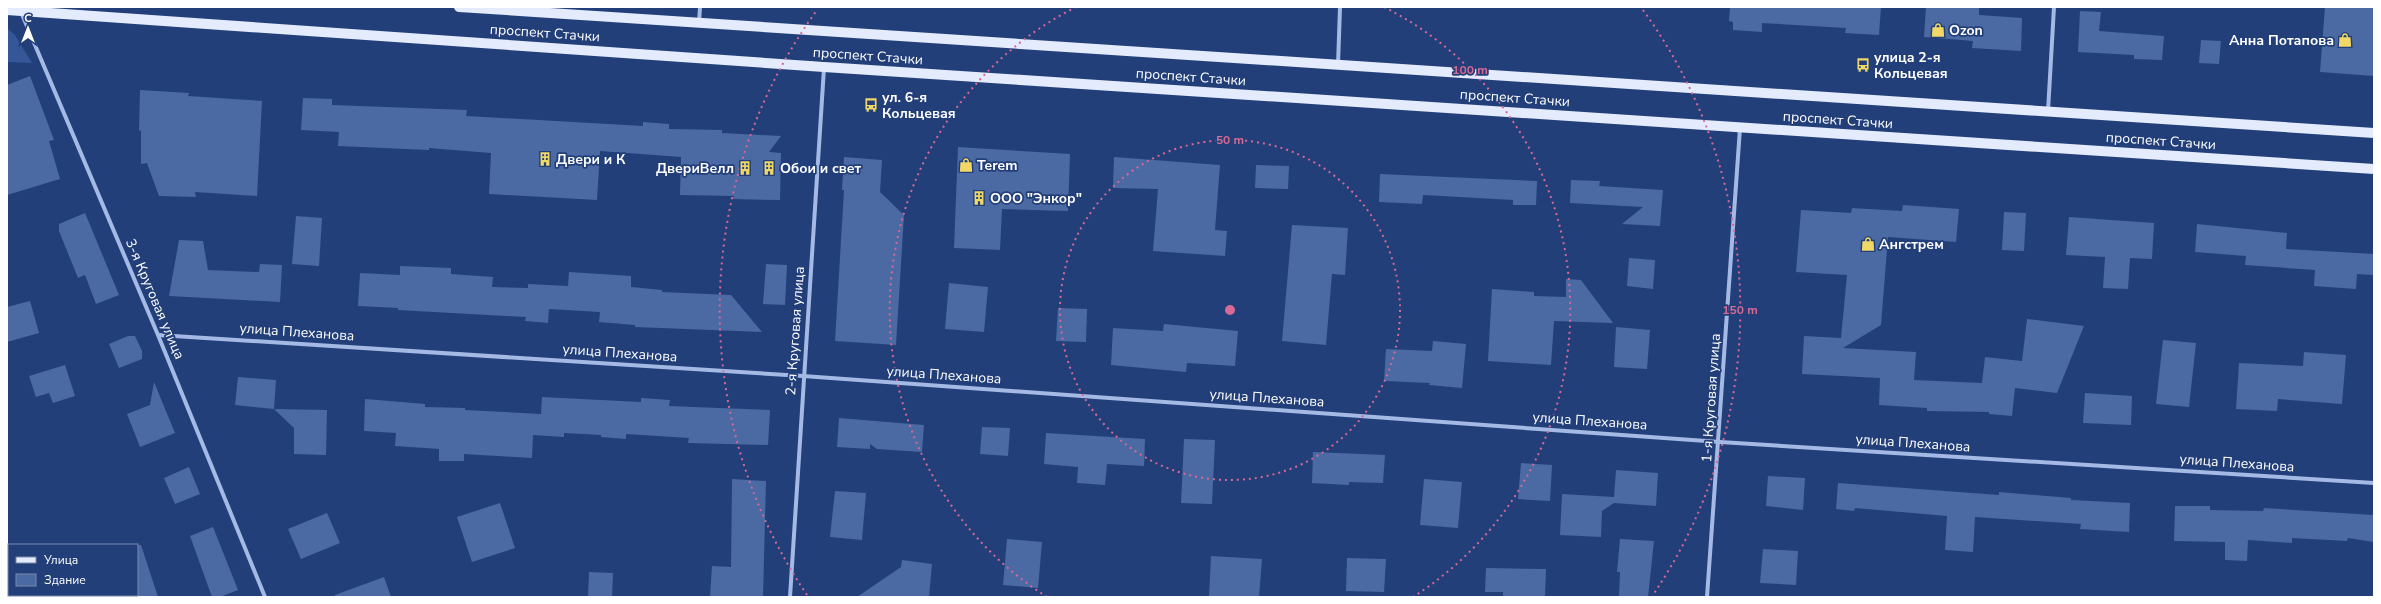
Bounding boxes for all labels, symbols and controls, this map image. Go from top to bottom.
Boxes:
north arrow [8,8,48,48]
text: С [24,11,32,26]
street label: проспект Стачки [489,20,601,46]
place label: Ozon [1949,21,1983,40]
shop icon: Ozon [1930,22,1946,38]
place label: Анна Потапова [2229,31,2334,50]
shop icon: Анна Потапова [2337,32,2353,48]
street label: проспект Стачки [812,43,924,69]
place label: улица 2-я Кольцевая [1874,48,1948,83]
bus stop icon: улица 2-я Кольцевая [1855,57,1871,73]
text: 100 m [1452,62,1488,78]
street label: проспект Стачки [1135,64,1247,90]
street label: проспект Стачки [1459,85,1571,111]
place label: ул. 6-я Кольцевая [882,88,956,123]
bus stop icon: ул. 6-я Кольцевая [863,97,879,113]
street label: проспект Стачки [1782,107,1894,133]
street label: проспект Стачки [2105,128,2217,154]
text: 50 m [1216,132,1244,148]
place label: Двери и К [556,150,626,169]
building icon: Двери и К [537,151,553,167]
place label: Terem [977,156,1017,175]
shop icon: Terem [958,157,974,173]
place label: ДвериВелл [656,159,734,178]
place label: Обои и свет [780,159,862,178]
building icon: ДвериВелл [737,160,753,176]
building icon: Обои и свет [761,160,777,176]
place label: ООО "Энкор" [990,189,1082,208]
building icon: ООО "Энкор" [971,190,987,206]
place label: Ангстрем [1879,235,1944,254]
street label: 3-я Круговая улица [121,236,189,362]
shop icon: Ангстрем [1860,236,1876,252]
street label: 2-я Круговая улица [781,266,809,396]
text: 150 m [1722,302,1758,318]
centre of rings [1223,303,1237,317]
street label: улица Плеханова [239,319,355,345]
street label: 1-я Круговая улица [1697,333,1725,463]
street label: улица Плеханова [562,340,678,366]
street label: улица Плеханова [886,362,1002,388]
street label: улица Плеханова [1209,385,1325,411]
street label: улица Плеханова [1532,408,1648,434]
street label: улица Плеханова [1855,430,1971,456]
street label: улица Плеханова [2179,450,2295,476]
legend [8,544,138,596]
text: Улица [43,552,78,568]
text: Здание [44,572,86,588]

